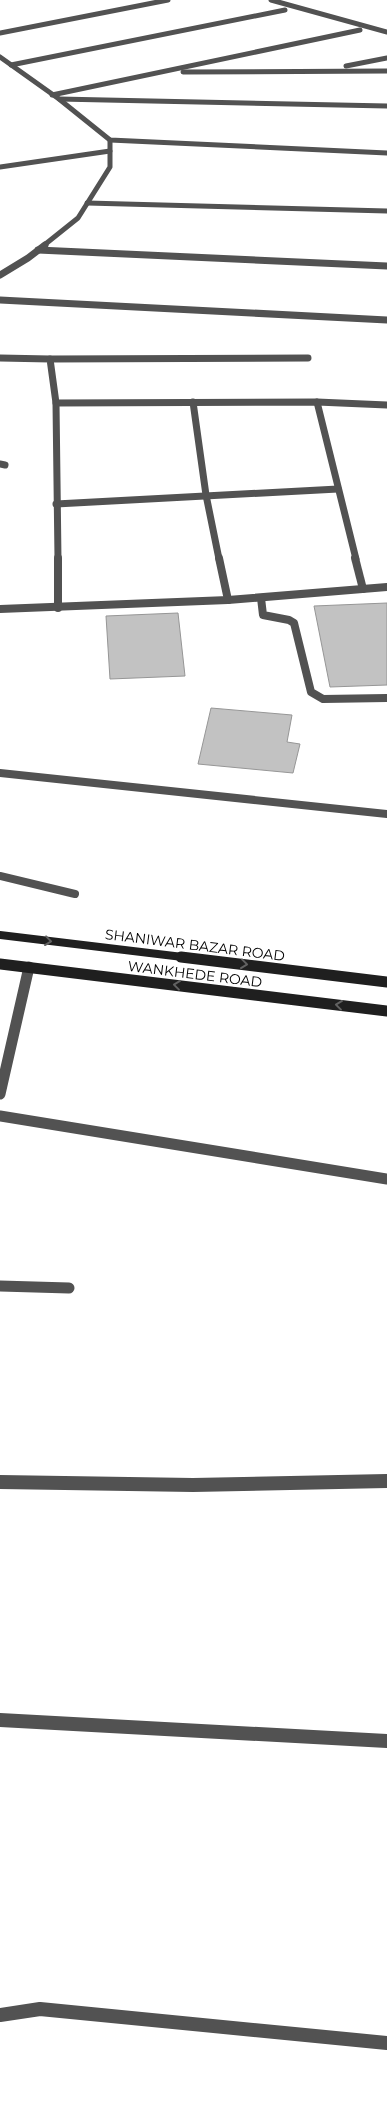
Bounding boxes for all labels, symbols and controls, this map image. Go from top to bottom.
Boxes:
street label: SHANIWAR BAZAR ROAD [104,925,286,965]
one-way arrow [45,935,53,946]
street label: WANKHEDE ROAD [127,957,263,991]
one-way arrow [241,958,249,969]
one-way arrow [173,980,181,991]
one-way arrow [334,1000,342,1011]

